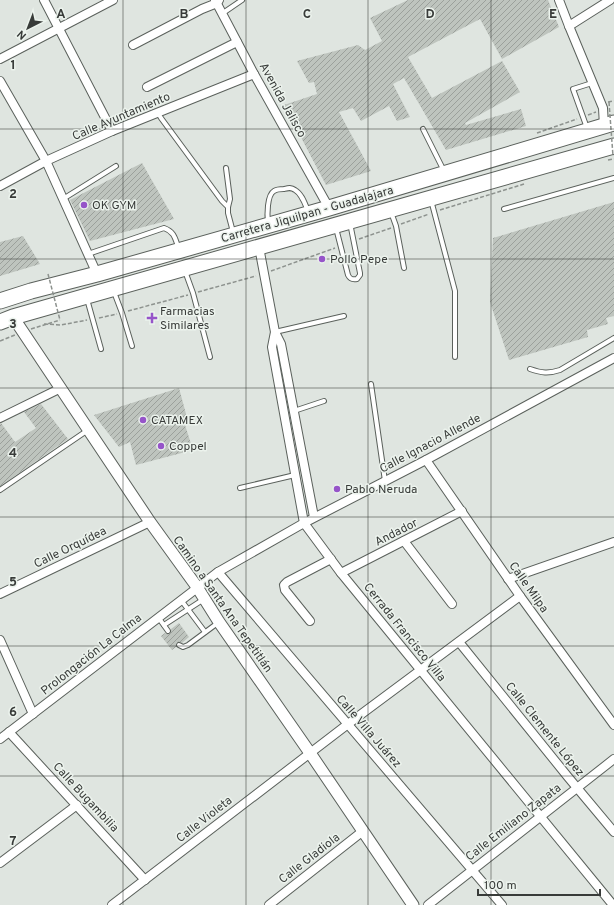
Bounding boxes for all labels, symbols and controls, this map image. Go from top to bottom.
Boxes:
text: A [56,7,66,23]
text: B [180,7,189,23]
text: C [303,7,311,23]
text: D [425,7,435,23]
text: E [549,7,557,23]
north arrow [8,8,48,48]
text: N [14,27,30,43]
text: 1 [10,58,16,74]
street label: Avenida Jalisco [255,60,309,141]
street label: Calle Ayuntamiento [70,89,173,145]
street label: Carretera Jiquilpan - Guadalajara [219,183,395,247]
text: 2 [9,187,17,203]
place label: OK GYM [92,198,136,214]
marker: OK GYM [79,200,89,210]
place label: Pollo Pepe [330,252,388,268]
marker: Pollo Pepe [317,254,327,264]
place label: Farmacias Similares [160,304,215,334]
marker: Farmacias Similares [147,313,157,323]
text: 3 [9,317,17,333]
street label: Calle Ignacio Allende [377,410,484,477]
place label: CATAMEX [151,413,203,429]
marker: CATAMEX [138,415,148,425]
place label: Coppel [169,439,207,455]
marker: Coppel [156,441,166,451]
text: 4 [9,446,17,462]
place label: Pablo Neruda [345,482,417,498]
marker: Pablo Neruda [332,484,342,494]
street label: Andador [372,515,421,551]
street label: Calle Orquídea [31,523,109,572]
street label: Camino a Santa Ana Tepetitlán [169,533,276,676]
street label: Calle Milpa [505,559,552,616]
text: 5 [9,575,17,591]
street label: Cerrada Francisco Villa [359,580,449,685]
street label: Prolongación La Calma [38,610,145,699]
street label: Calle Clemente López [501,679,587,780]
street label: Calle Villa Juárez [332,692,404,772]
text: 6 [9,705,17,721]
street label: Calle Bugambilia [49,759,122,836]
street label: Calle Emiliano Zapata [463,780,565,865]
street label: Calle Violeta [173,793,236,847]
street label: Calle Gladiola [276,830,343,888]
text: 7 [10,834,17,850]
scale bar [478,871,600,897]
text: 100 m [484,878,517,894]

